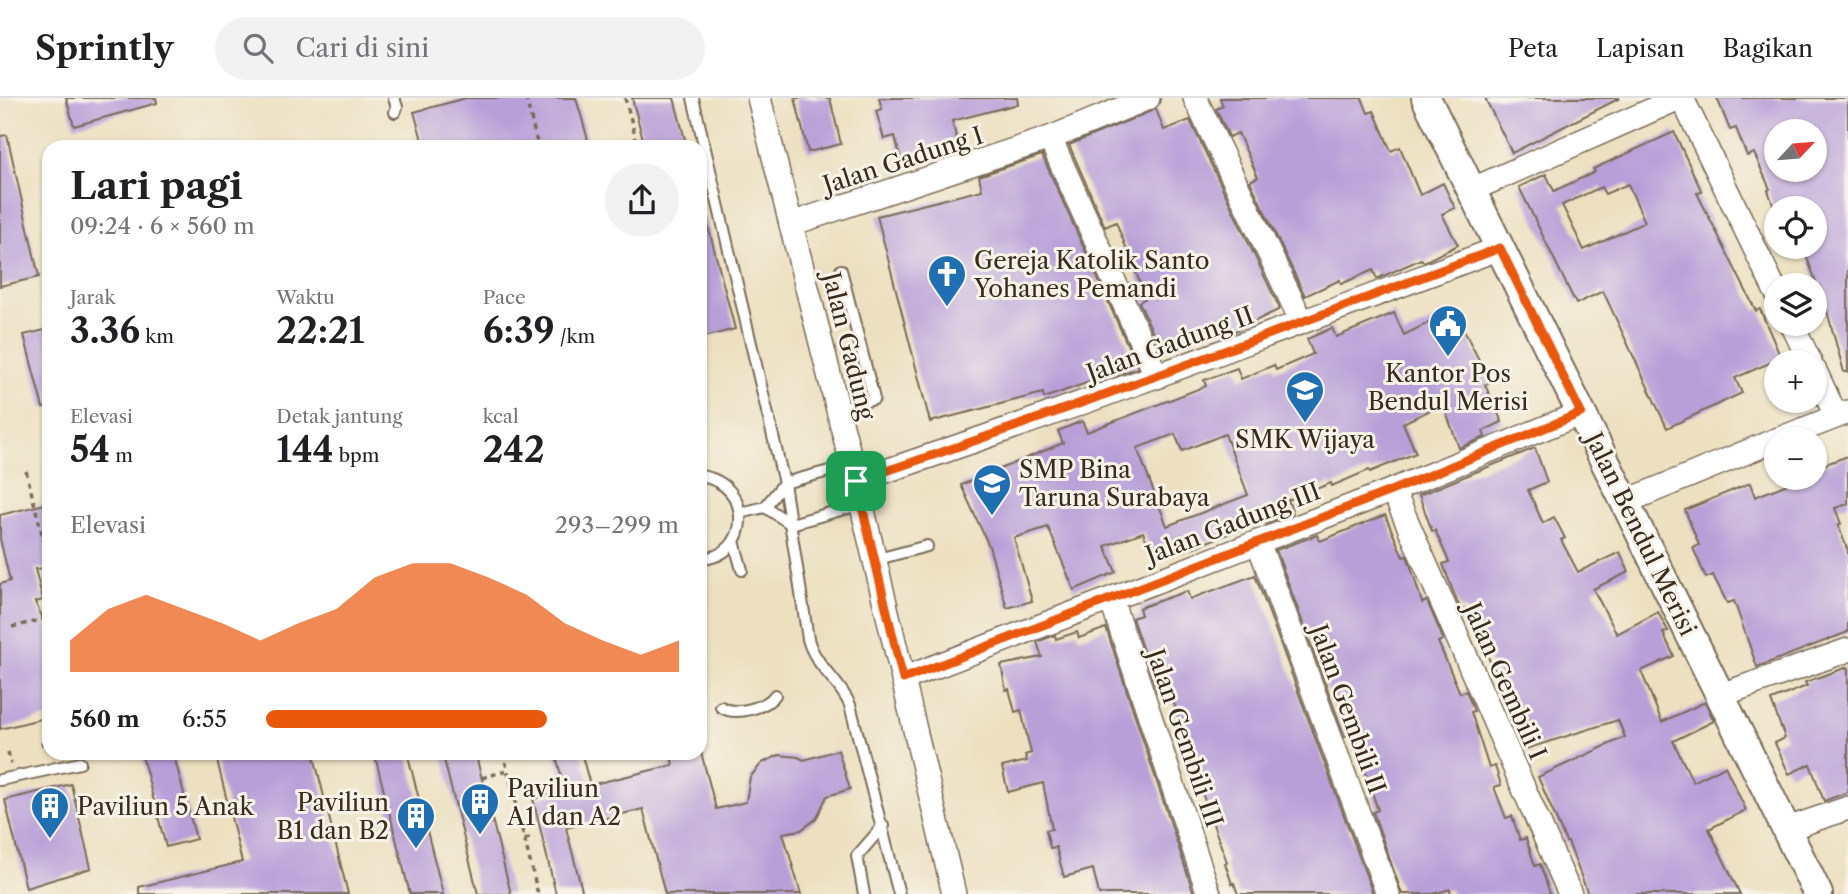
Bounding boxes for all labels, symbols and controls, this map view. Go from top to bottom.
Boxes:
search box [215,17,705,80]
text: Sprintly [35,28,173,69]
icon: search [239,29,277,67]
text: Cari di sini [295,32,429,64]
text: Peta [1508,34,1558,63]
text: Lapisan [1596,34,1685,63]
text: Bagikan [1723,34,1813,63]
north arrow [1764,119,1827,182]
map controls [1764,119,1827,490]
street label: Jalan Gadung I [816,120,987,201]
text: Lari pagi [70,162,243,209]
button: share [605,163,679,237]
button: locate [1764,196,1827,259]
text: 09:24 · 6 × 560 m [70,212,255,240]
place label: Gereja Katolik Santo Yohanes Pemandi [973,246,1209,303]
church icon: Gereja Katolik Santo Yohanes Pemandi [926,253,968,308]
street label: Jalan Gadung [816,265,881,423]
button: layers [1764,273,1827,336]
text: Jarak [70,286,115,309]
text: Waktu [276,286,335,309]
text: Pace [483,286,526,309]
street label: Jalan Gadung II [1079,300,1257,389]
public building icon: Kantor Pos Bendul Merisi [1427,303,1469,358]
text: 3.36 [70,309,140,352]
text: 22:21 [276,309,364,352]
text: 6:39 [483,309,555,352]
text: km [140,325,174,348]
text: /km [555,325,595,348]
button: + [1764,350,1827,413]
place label: Kantor Pos Bendul Merisi [1368,359,1528,416]
school or university icon: SMK Wijaya [1284,369,1326,424]
text: Elevasi [70,405,133,428]
text: Detak jantung [276,405,402,428]
text: kcal [483,405,519,428]
street label: Jalan Bendul Merisi [1577,424,1703,640]
place label: SMK Wijaya [1235,425,1375,454]
button: − [1764,427,1827,490]
text: 54 [70,428,110,471]
text: 144 [276,428,334,471]
text: 242 [483,428,545,471]
text: m [110,444,133,467]
text: bpm [334,444,380,467]
pin [826,451,886,511]
place label: SMP Bina Taruna Surabaya [1019,455,1210,512]
icon: arrive [837,462,875,500]
school or university icon: SMP Bina Taruna Surabaya [971,462,1013,517]
street label: Jalan Gadung III [1138,476,1324,571]
text: Elevasi [70,511,146,539]
text: 293–299 m [555,511,679,539]
street label: Jalan Gembili I [1456,594,1553,764]
street label: Jalan Gembili II [1303,617,1392,798]
street label: Jalan Gembili III [1140,641,1229,831]
text: 560 m [70,705,140,733]
text: 6:55 [182,705,227,733]
place label: Paviliun A1 dan A2 [506,774,621,831]
building icon: Paviliun A1 dan A2 [459,781,501,836]
building icon: Paviliun 5 Anak [29,785,71,840]
place label: Paviliun B1 dan B2 [276,788,389,845]
place label: Paviliun 5 Anak [77,792,254,821]
building icon: Paviliun B1 dan B2 [395,795,437,850]

